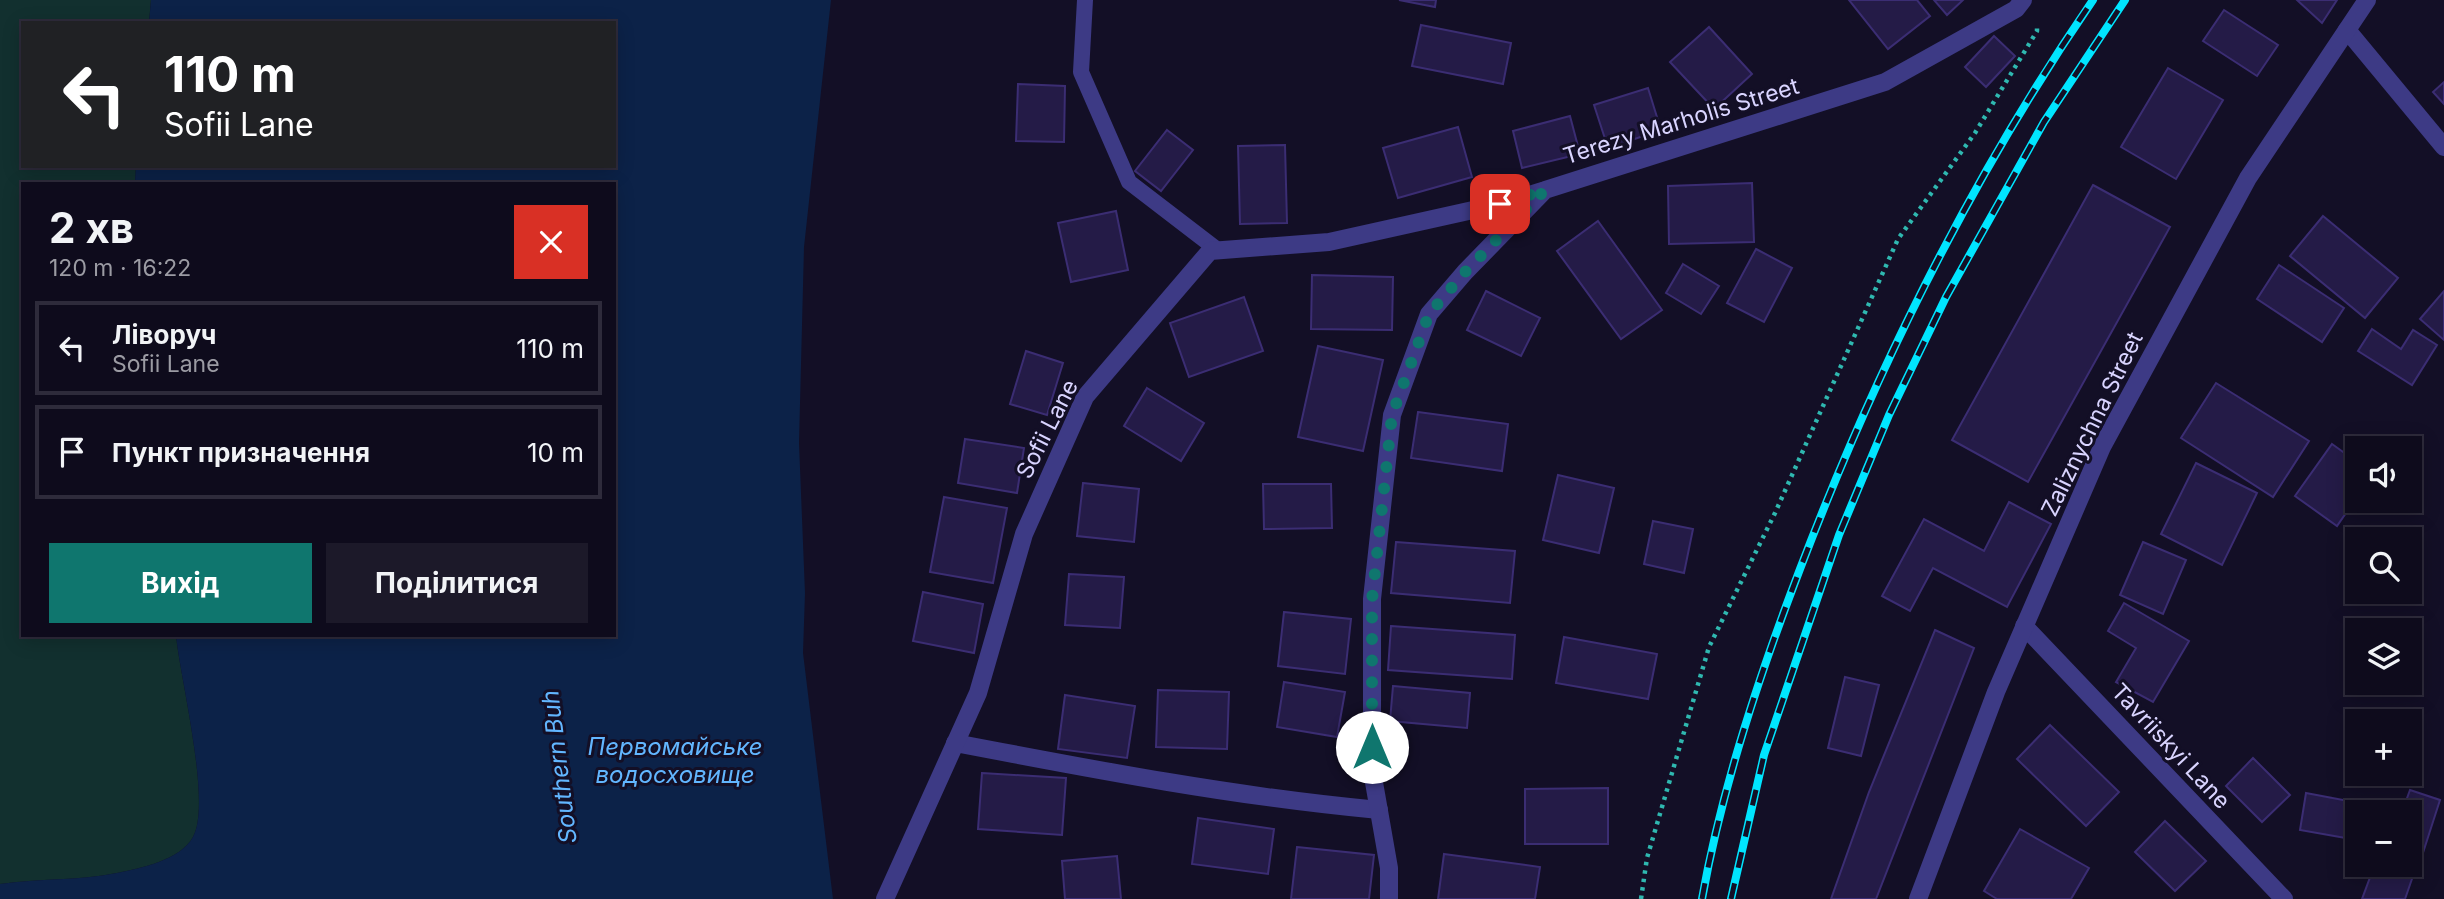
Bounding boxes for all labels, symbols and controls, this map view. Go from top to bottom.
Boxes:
text: 110 m [164,45,296,104]
icon: left [49,49,140,140]
street label: Terezy Marholis Street [1560,72,1803,170]
text: Sofii Lane [164,105,314,144]
pin [1470,174,1530,234]
icon: arrive [1481,185,1519,223]
text: 2 хв [49,202,134,253]
button: close [514,205,588,279]
text: 120 m · 16:22 [49,254,191,282]
text: Ліворуч [112,319,216,350]
street label: Zaliznychna Street [2035,327,2149,521]
icon: left [53,329,91,367]
text: 110 m [516,333,584,364]
text: Sofii Lane [112,350,220,378]
street label: Sofii Lane [1010,375,1084,483]
icon: arrive [53,433,91,471]
map controls [2345,436,2422,877]
button: sound [2345,436,2422,513]
text: Пункт призначення [112,437,370,468]
text: 10 m [527,437,584,468]
button: search [2345,527,2422,604]
button: Вихід [49,543,312,623]
button: Поділитися [326,543,588,623]
button: layers [2345,618,2422,695]
street label: Tavriiskyi Lane [2106,677,2236,815]
water label: Southern Buh [535,689,583,845]
button: + [2345,709,2422,786]
position arrow [1335,710,1409,784]
water label: Первомайське водосховище [587,732,763,789]
button: − [2345,800,2422,877]

